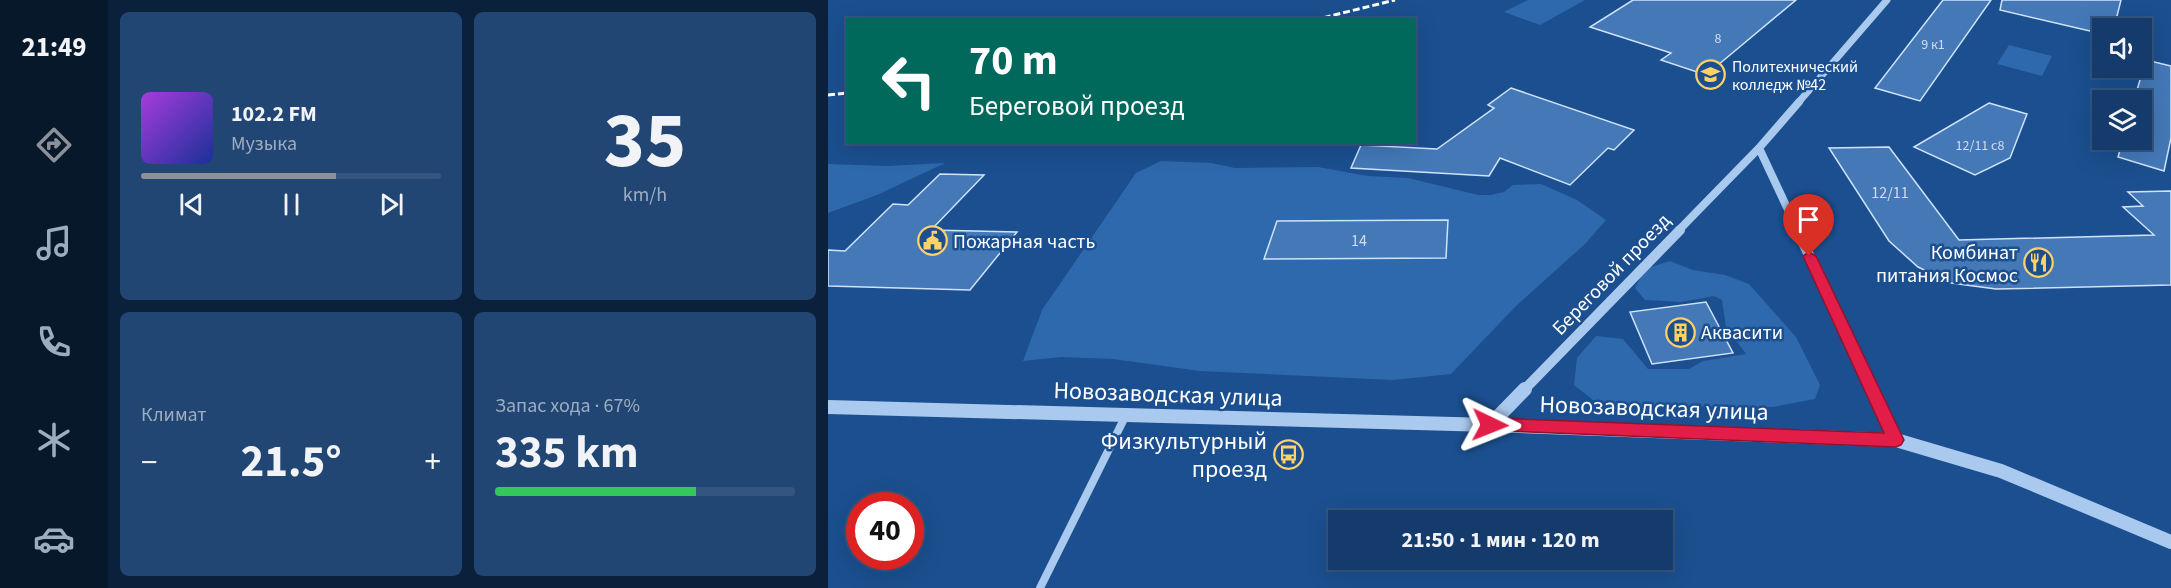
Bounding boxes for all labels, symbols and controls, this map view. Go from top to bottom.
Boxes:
map controls [2092,18,2152,150]
button: sound [2092,18,2152,78]
text: 21:49 [21,28,87,67]
house number: 8 [1715,29,1722,49]
text: 70 m [969,31,1058,91]
house number: 9 к1 [1921,35,1945,55]
icon: left [870,42,948,120]
place label: Политехнический колледж №42 [1732,56,1858,96]
school or university icon: Политехнический колледж №42 [1695,59,1727,91]
text: 35 [604,86,686,197]
text: Береговой проезд [969,87,1185,126]
button: layers [2092,90,2152,150]
text: 102.2 FM [231,98,317,130]
icon: directions [33,124,75,166]
text: Музыка [231,130,297,158]
house number: 12/11 с8 [1956,136,2004,156]
text: km/h [623,181,667,209]
house number: 12/11 [1871,182,1909,204]
icon: previous [175,188,208,221]
icon: pause [275,188,308,221]
icon: next [375,188,408,221]
pin [1783,194,1834,256]
icon: arrive [1792,203,1825,236]
street label: Береговой проезд [1546,207,1678,342]
icon: music [33,222,75,264]
public building icon: Пожарная часть [916,225,948,257]
place label: Пожарная часть [953,228,1095,256]
house number: 14 [1351,230,1367,252]
place label: Комбинат питания Космос [1876,239,2018,290]
restaurant icon: Комбинат питания Космос [2023,247,2055,279]
building icon: Аквасити [1664,316,1696,348]
place label: Аквасити [1701,319,1783,347]
icon: phone [33,321,75,363]
street label: Новозаводская улица [1053,373,1283,416]
street label: Новозаводская улица [1539,387,1769,430]
text: Запас хода · 67% [495,392,640,420]
position arrow [1458,393,1522,457]
text: Климат [141,401,207,429]
icon: climate [33,419,75,461]
text: 335 km [495,421,639,485]
place label: Физкультурный проезд [1101,424,1267,487]
text: 21.5° [240,430,342,494]
text: − [141,439,157,486]
text: + [425,439,441,486]
bus stop icon: Физкультурный проезд [1272,439,1304,471]
speed limit sign: 40 [846,492,924,570]
icon: car [33,518,75,560]
text: 21:50 · 1 мин · 120 m [1401,524,1600,556]

